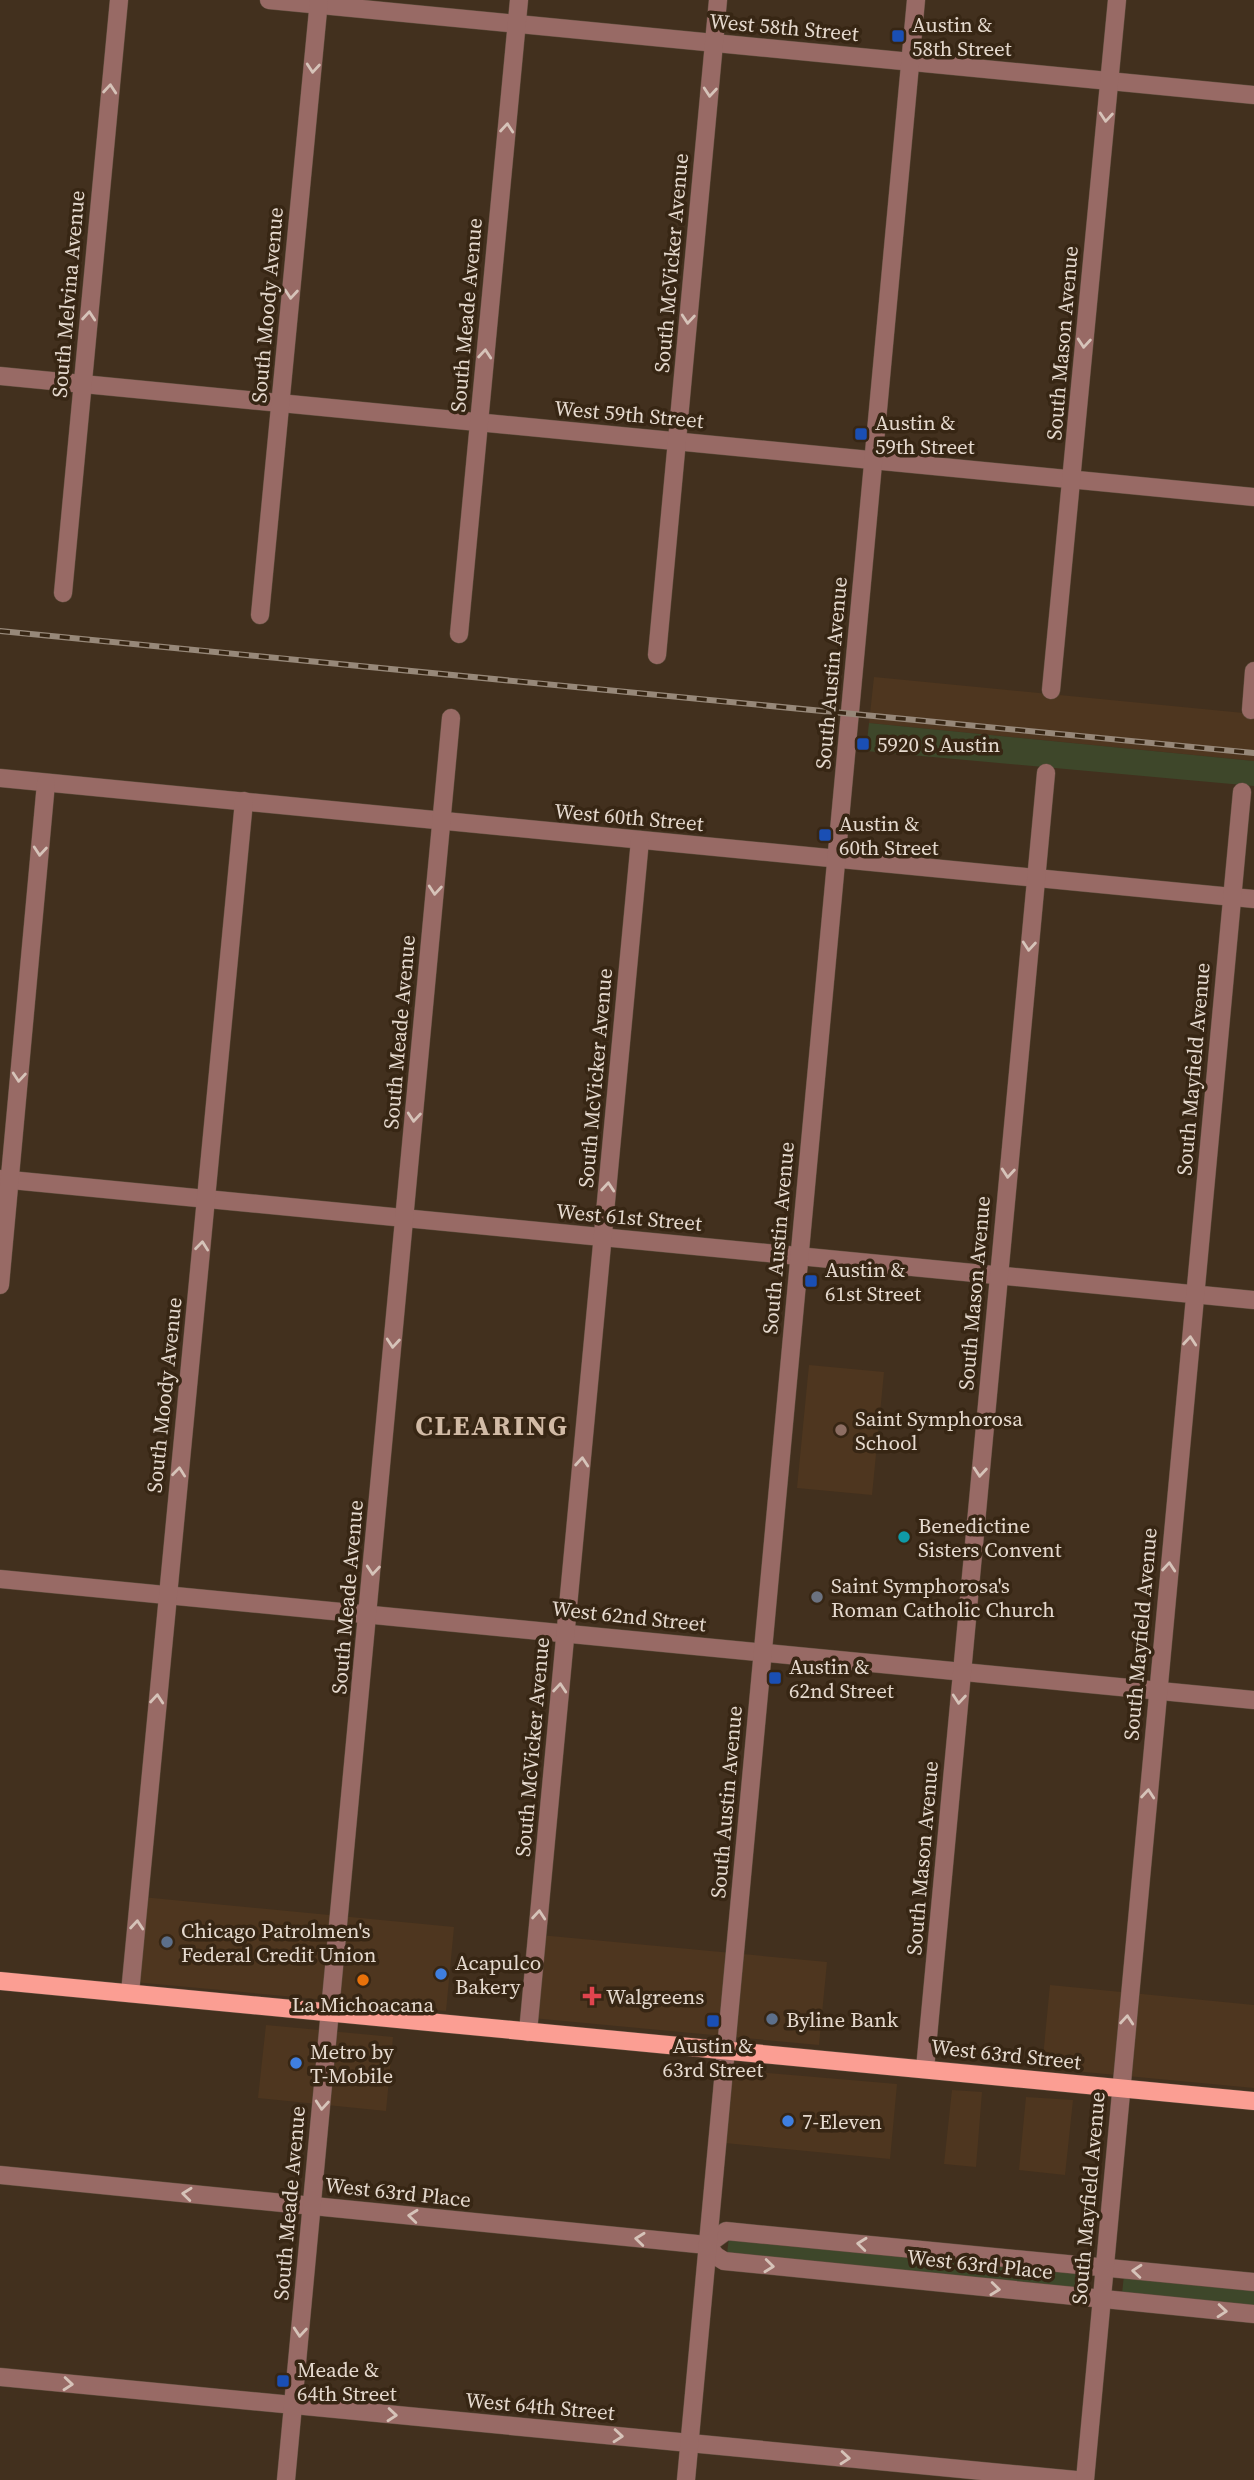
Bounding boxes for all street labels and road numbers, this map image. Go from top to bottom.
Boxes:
street label: West 58th Street [708,6,860,48]
street label: South McVicker Avenue [647,152,695,374]
street label: South Melvina Avenue [44,189,92,399]
street label: South Moody Avenue [244,206,290,404]
street label: South Meade Avenue [443,217,489,413]
street label: South Mason Avenue [1039,245,1085,441]
street label: West 59th Street [553,393,705,435]
street label: South Austin Avenue [808,576,854,770]
street label: West 60th Street [553,796,705,838]
street label: South Meade Avenue [376,934,422,1130]
street label: South Mayfield Avenue [1169,961,1217,1177]
street label: South McVicker Avenue [571,967,619,1189]
street label: South Austin Avenue [755,1141,801,1335]
street label: South Mason Avenue [951,1195,997,1391]
street label: West 61st Street [555,1196,703,1238]
street label: South Moody Avenue [139,1296,189,1494]
street label: South Meade Avenue [324,1499,370,1695]
street label: South Mayfield Avenue [1116,1526,1164,1742]
street label: West 62nd Street [550,1593,708,1639]
street label: South McVicker Avenue [508,1636,556,1858]
street label: South Austin Avenue [703,1705,749,1899]
street label: South Mason Avenue [899,1760,945,1956]
street label: West 63rd Street [929,2032,1083,2076]
street label: South Mayfield Avenue [1064,2090,1112,2306]
street label: South Meade Avenue [266,2105,312,2301]
street label: West 63rd Place [323,2170,473,2214]
street label: West 63rd Place [905,2242,1055,2286]
street label: West 64th Street [464,2385,616,2427]

